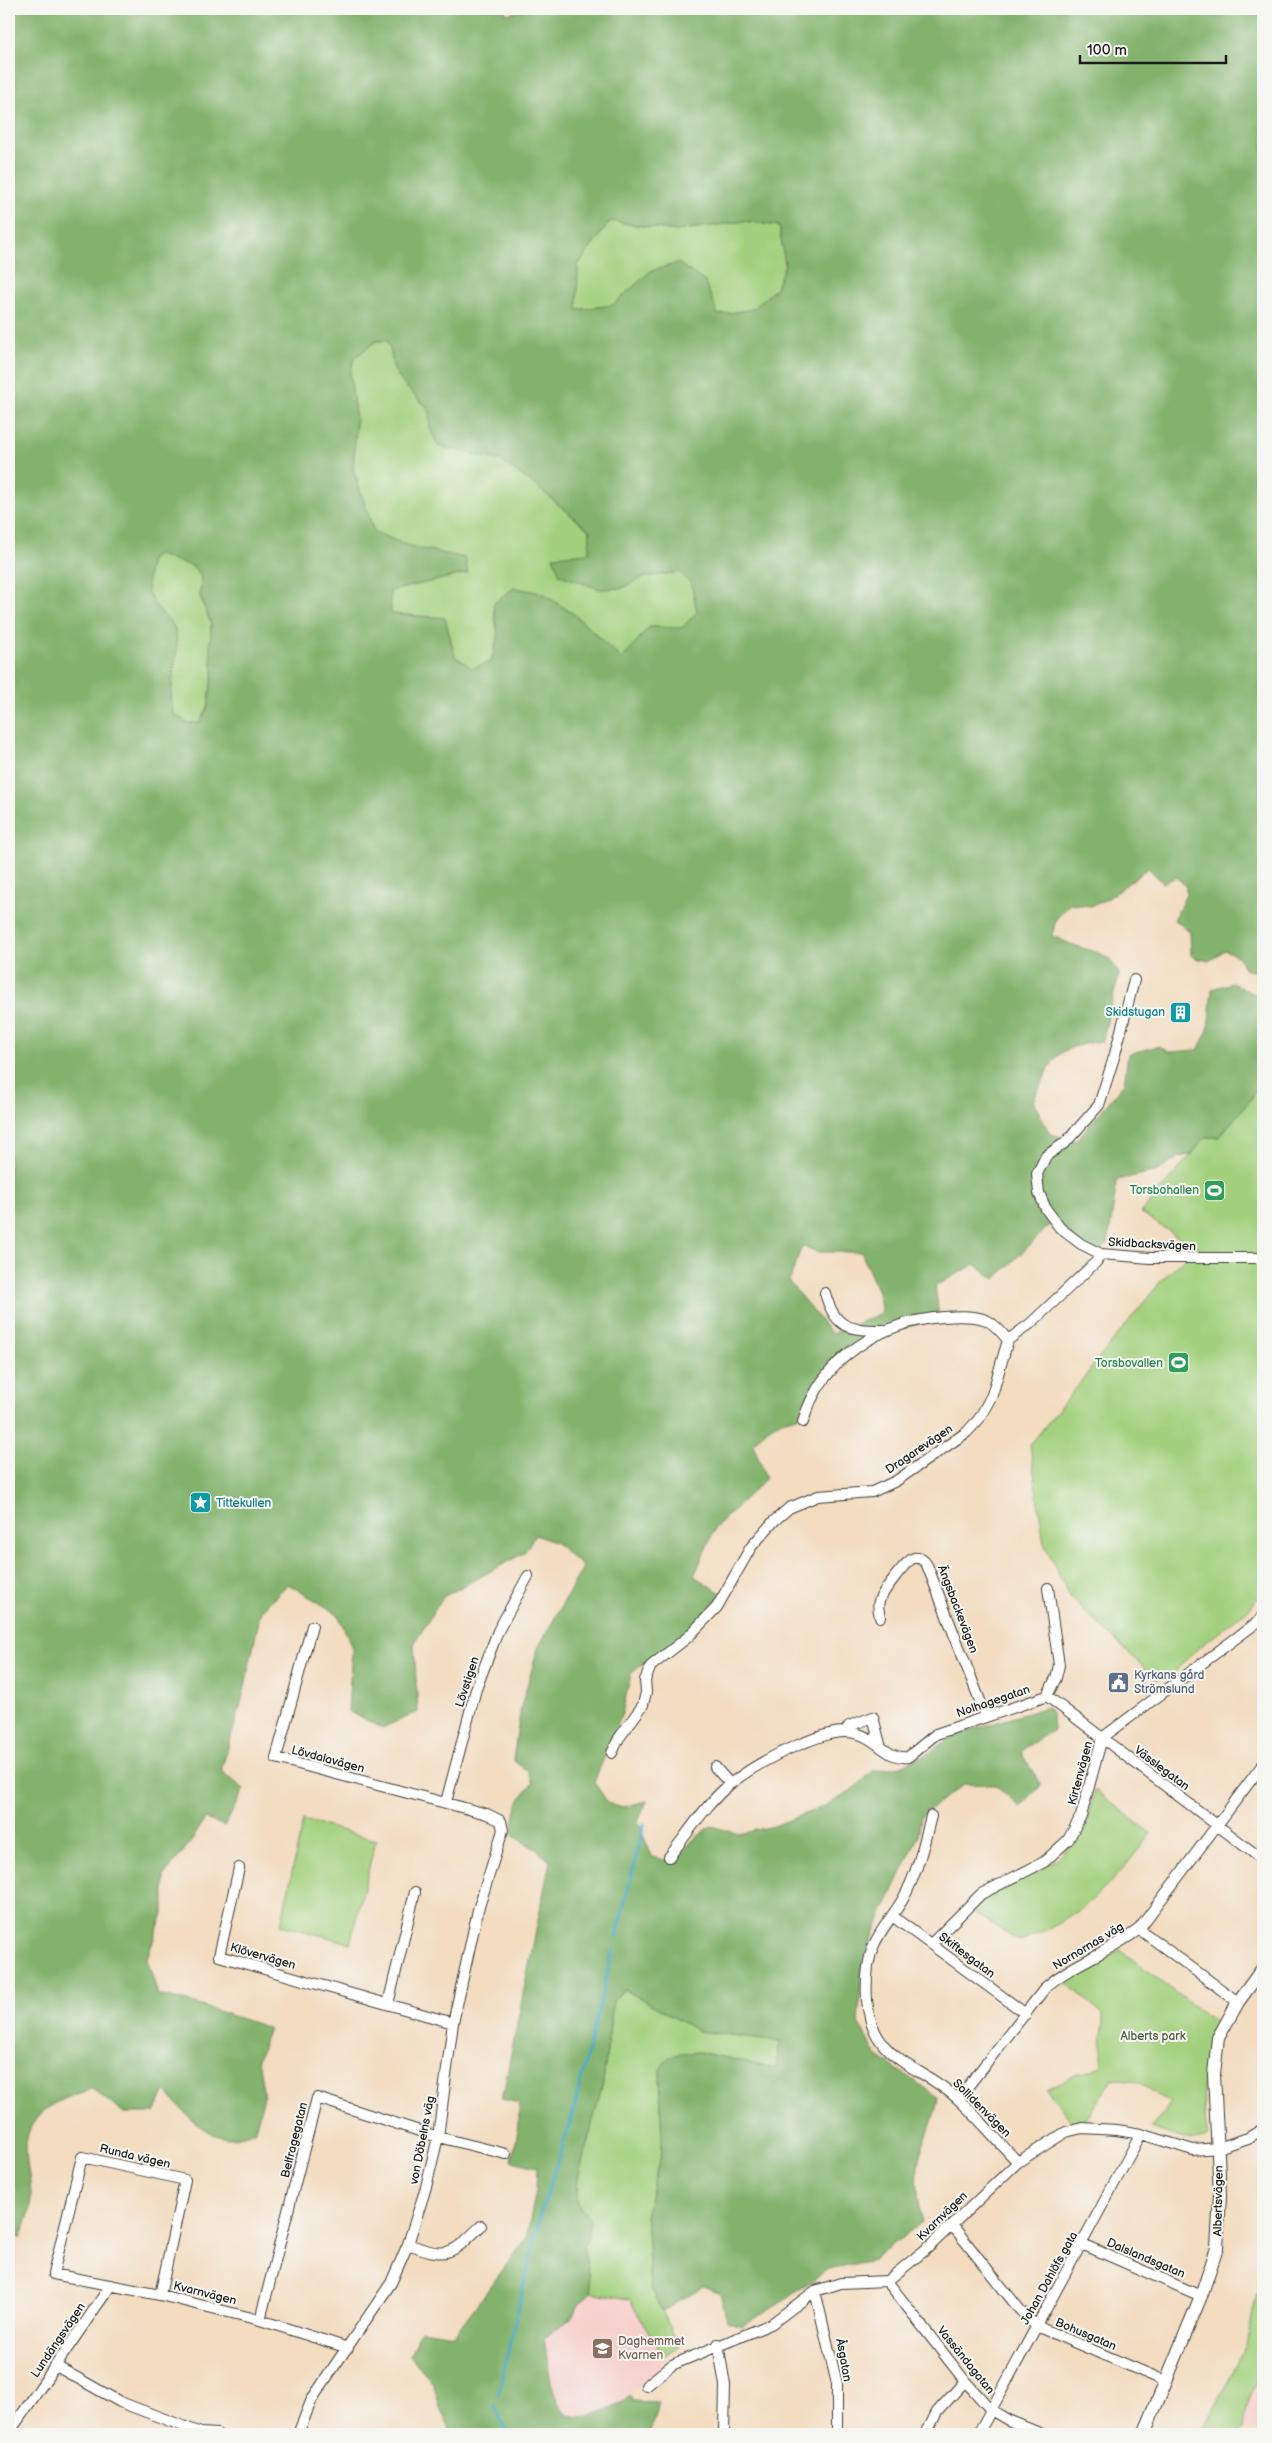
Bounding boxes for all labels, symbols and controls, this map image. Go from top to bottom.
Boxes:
scale bar [1080,32,1226,64]
text: 100 m [1087,41,1127,60]
building icon: Skidstugan [1169,1000,1193,1024]
place label: Skidstugan [1105,1005,1165,1020]
sports icon: Torsbohallen [1203,1178,1227,1202]
place label: Torsbohallen [1130,1183,1199,1198]
street label: Skidbacksvägen [1108,1235,1196,1254]
sports icon: Torsbovallen [1167,1351,1191,1375]
place label: Torsbovallen [1095,1356,1163,1371]
street label: Dragarevägen [883,1421,956,1477]
place icon: Tittekullen [188,1491,212,1515]
place label: Tittekullen [216,1496,272,1511]
street label: Ängsbackevägen [934,1563,982,1655]
street label: Lövstigen [452,1655,483,1709]
place label: Kyrkans gård Strömslund [1134,1668,1205,1697]
public building icon: Kyrkans gård Strömslund [1106,1670,1130,1694]
street label: Nolhagegatan [954,1682,1032,1721]
street label: Kirtenvägen [1065,1739,1096,1807]
street label: Lövdalavägen [290,1743,366,1777]
street label: Vässlegatan [1131,1743,1193,1794]
street label: Nornornas väg [1050,1919,1127,1974]
street label: Skiftesgatan [936,1929,998,1982]
street label: Klövervägen [228,1940,298,1973]
park label: Alberts park [1120,2029,1186,2044]
street label: Sollidenvägen [949,2076,1014,2141]
street label: von Döbelns väg [406,2095,438,2187]
street label: Belfragegatan [278,2101,311,2179]
street label: Runda vägen [98,2141,172,2172]
street label: Albertsvägen [1210,2165,1227,2237]
street label: Kvarnvägen [914,2188,971,2244]
street label: Johan Dahlöfs gata [1018,2229,1081,2327]
street label: Dalslandsgatan [1104,2235,1187,2282]
street label: Kvarnvägen [172,2278,238,2309]
street label: Lundängsvägen [28,2300,89,2380]
street label: Bohusgatan [1053,2315,1119,2354]
street label: Vassändagatan [934,2323,998,2397]
place label: Daghemmet Kvarnen [618,2334,685,2363]
school or university icon: Daghemmet Kvarnen [590,2336,614,2360]
street label: Åsgatan [832,2337,856,2383]

